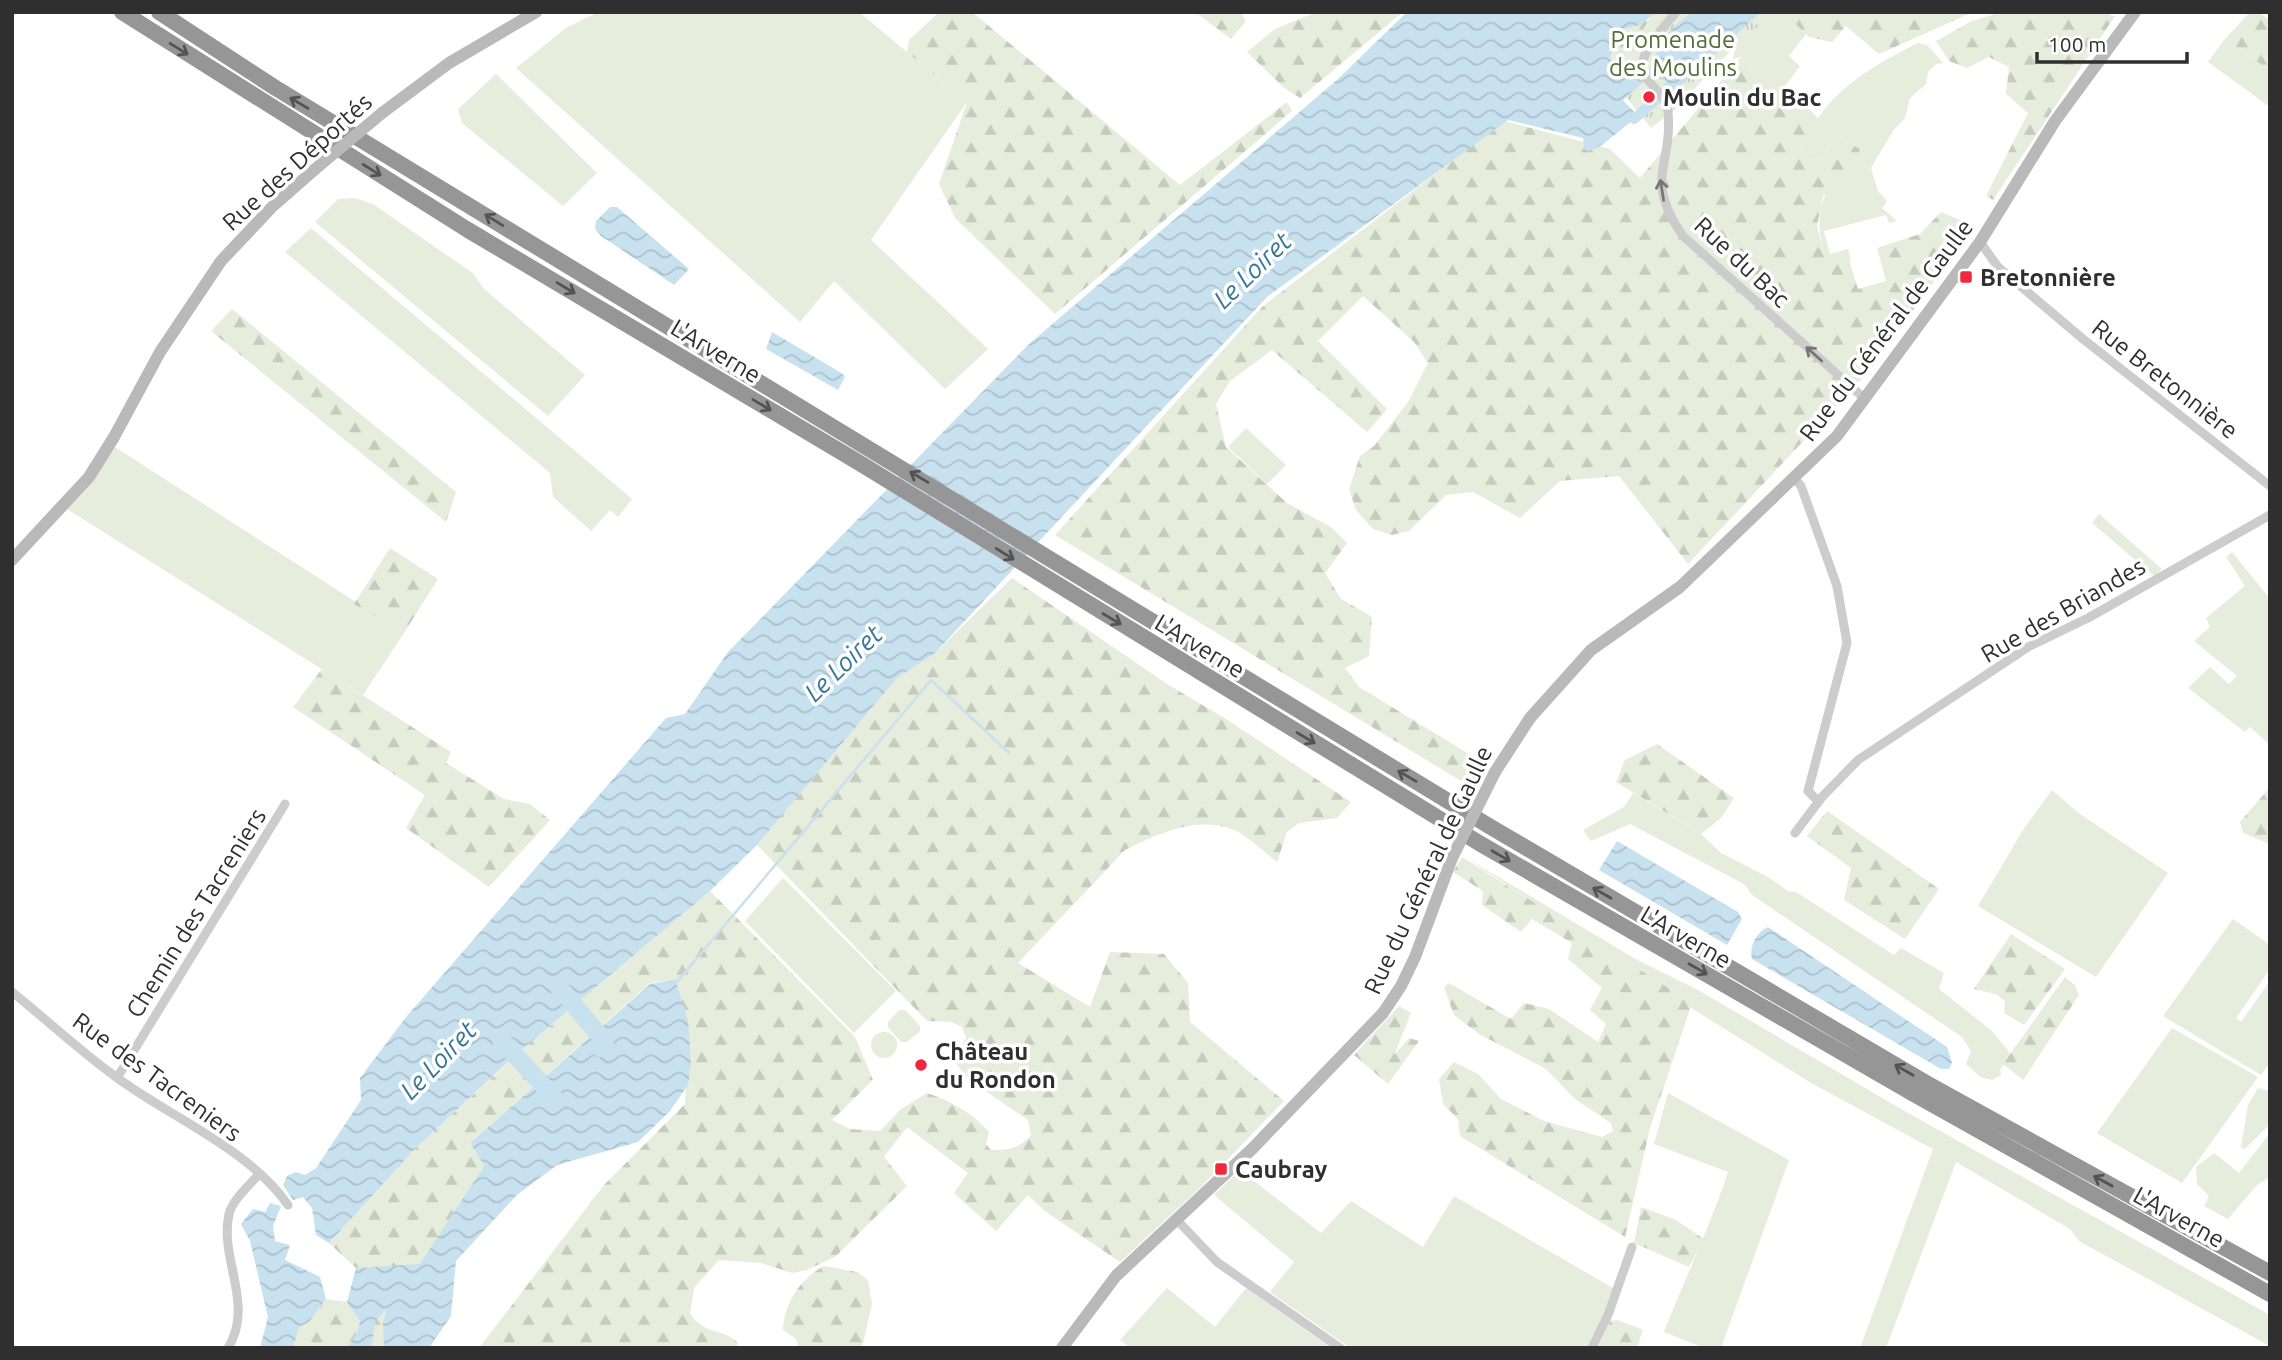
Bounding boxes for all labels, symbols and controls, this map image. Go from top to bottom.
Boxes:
scale bar [2037,21,2188,65]
park label: Promenade des Moulins [1609,26,1737,81]
text: 100 m [2048,32,2106,56]
one-way arrow [169,43,189,57]
place label: Moulin du Bac [1663,84,1822,111]
street label: Rue des Déportés [217,88,377,236]
marker: Moulin du Bac [1641,89,1657,105]
one-way arrow [290,95,310,109]
one-way arrow [361,164,381,178]
one-way arrow [1655,179,1668,202]
street label: Rue du Bac [1689,211,1795,313]
one-way arrow [485,212,505,226]
street label: Rue du Général de Gaulle [1794,214,1978,446]
water label: Le Loiret [1207,226,1297,314]
place label: Bretonnière [1980,264,2116,291]
marker: Bretonnière [1958,269,1974,285]
one-way arrow [556,281,576,295]
street label: L'Arverne [666,314,766,388]
street label: Rue Bretonnière [2087,314,2243,444]
one-way arrow [1805,346,1823,362]
one-way arrow [751,398,771,412]
one-way arrow [909,470,929,484]
one-way arrow [995,547,1015,561]
street label: Rue des Briandes [1976,552,2150,668]
street label: L'Arverne [1150,609,1250,683]
one-way arrow [1102,613,1122,627]
water label: Le Loiret [798,619,888,707]
one-way arrow [1296,731,1316,745]
street label: Rue du Général de Gaulle [1359,742,1497,998]
one-way arrow [1398,769,1417,784]
street label: Chemin des Tacreniers [121,804,271,1022]
one-way arrow [1490,849,1510,863]
one-way arrow [1593,885,1613,899]
street label: L'Arverne [1636,900,1736,974]
one-way arrow [1687,963,1707,977]
street label: Rue des Tacreniers [68,1007,246,1147]
water label: Le Loiret [394,1015,482,1105]
place label: Château du Rondon [935,1038,1056,1093]
marker: Château du Rondon [913,1057,929,1073]
one-way arrow [1895,1063,1915,1077]
place label: Caubray [1235,1156,1327,1183]
marker: Caubray [1213,1161,1229,1177]
one-way arrow [2093,1174,2114,1187]
street label: L'Arverne [2129,1181,2229,1253]

